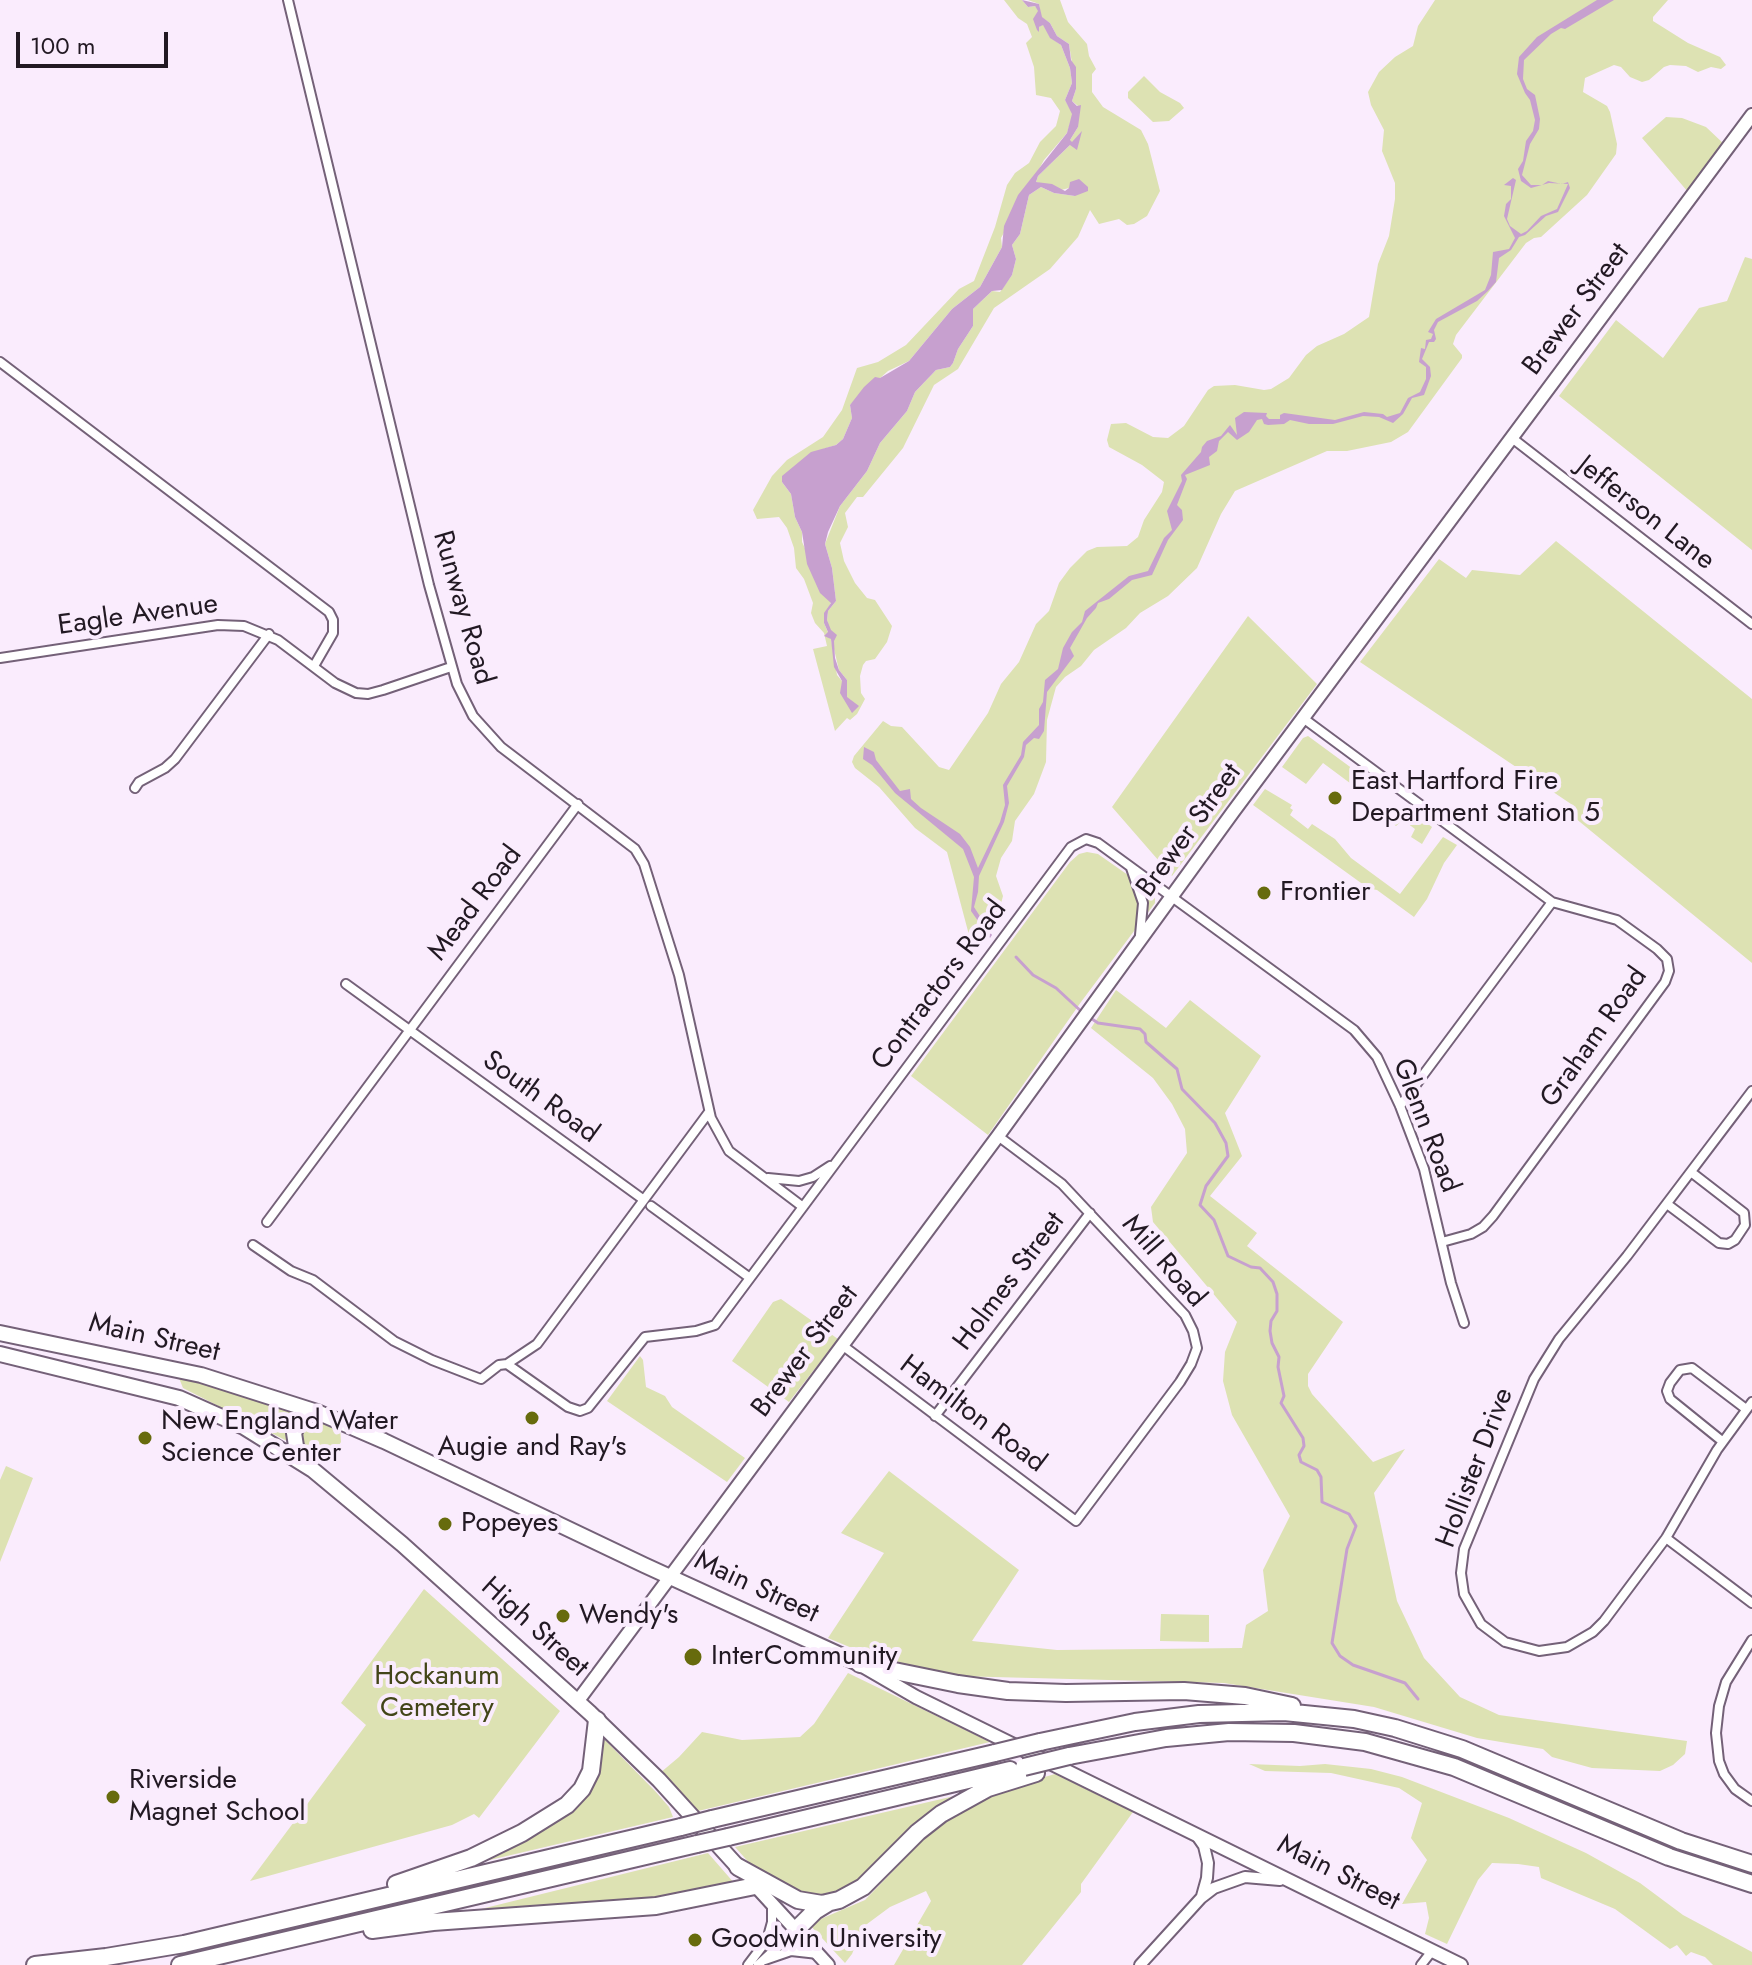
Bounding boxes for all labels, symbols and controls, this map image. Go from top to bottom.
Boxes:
scale bar [20,16,172,66]
text: 100 m [30,28,96,63]
street label: Brewer Street [1516,237,1638,383]
street label: Jefferson Lane [1569,450,1721,578]
street label: Runway Road [424,527,500,689]
street label: Eagle Avenue [56,588,220,644]
street label: Brewer Street [1130,758,1250,904]
place label: East Hartford Fire Department Station 5 [1351,765,1600,831]
marker: East Hartford Fire Department Station 5 [1326,789,1344,807]
street label: Mead Road [422,840,530,968]
place label: Frontier [1280,876,1371,910]
marker: Frontier [1255,884,1273,902]
street label: Contractors Road [865,894,1015,1078]
street label: Graham Road [1534,961,1656,1115]
street label: South Road [475,1045,605,1151]
street label: Glenn Road [1384,1054,1466,1198]
street label: Holmes Street [947,1206,1073,1358]
street label: Mill Road [1114,1209,1212,1315]
street label: Brewer Street [745,1279,867,1425]
street label: Main Street [85,1308,223,1370]
street label: Hamilton Road [892,1349,1052,1481]
street label: Hollister Drive [1430,1383,1522,1553]
place label: New England Water Science Center [161,1405,398,1471]
marker: Augie and Ray's [523,1409,541,1427]
marker: New England Water Science Center [136,1429,154,1447]
place label: Augie and Ray's [438,1431,626,1465]
place label: Popeyes [461,1507,558,1541]
marker: Popeyes [436,1515,454,1533]
street label: Main Street [688,1545,824,1631]
street label: High Street [473,1571,595,1685]
place label: Wendy's [579,1599,678,1633]
marker: Wendy's [554,1607,572,1625]
place label: InterCommunity [711,1640,898,1674]
marker: InterCommunity [682,1646,704,1668]
park label: Hockanum Cemetery [374,1660,500,1726]
place label: Riverside Magnet School [129,1764,306,1830]
marker: Riverside Magnet School [104,1788,122,1806]
street label: Main Street [1271,1829,1405,1919]
place label: Goodwin University [711,1923,942,1957]
marker: Goodwin University [686,1931,704,1949]

